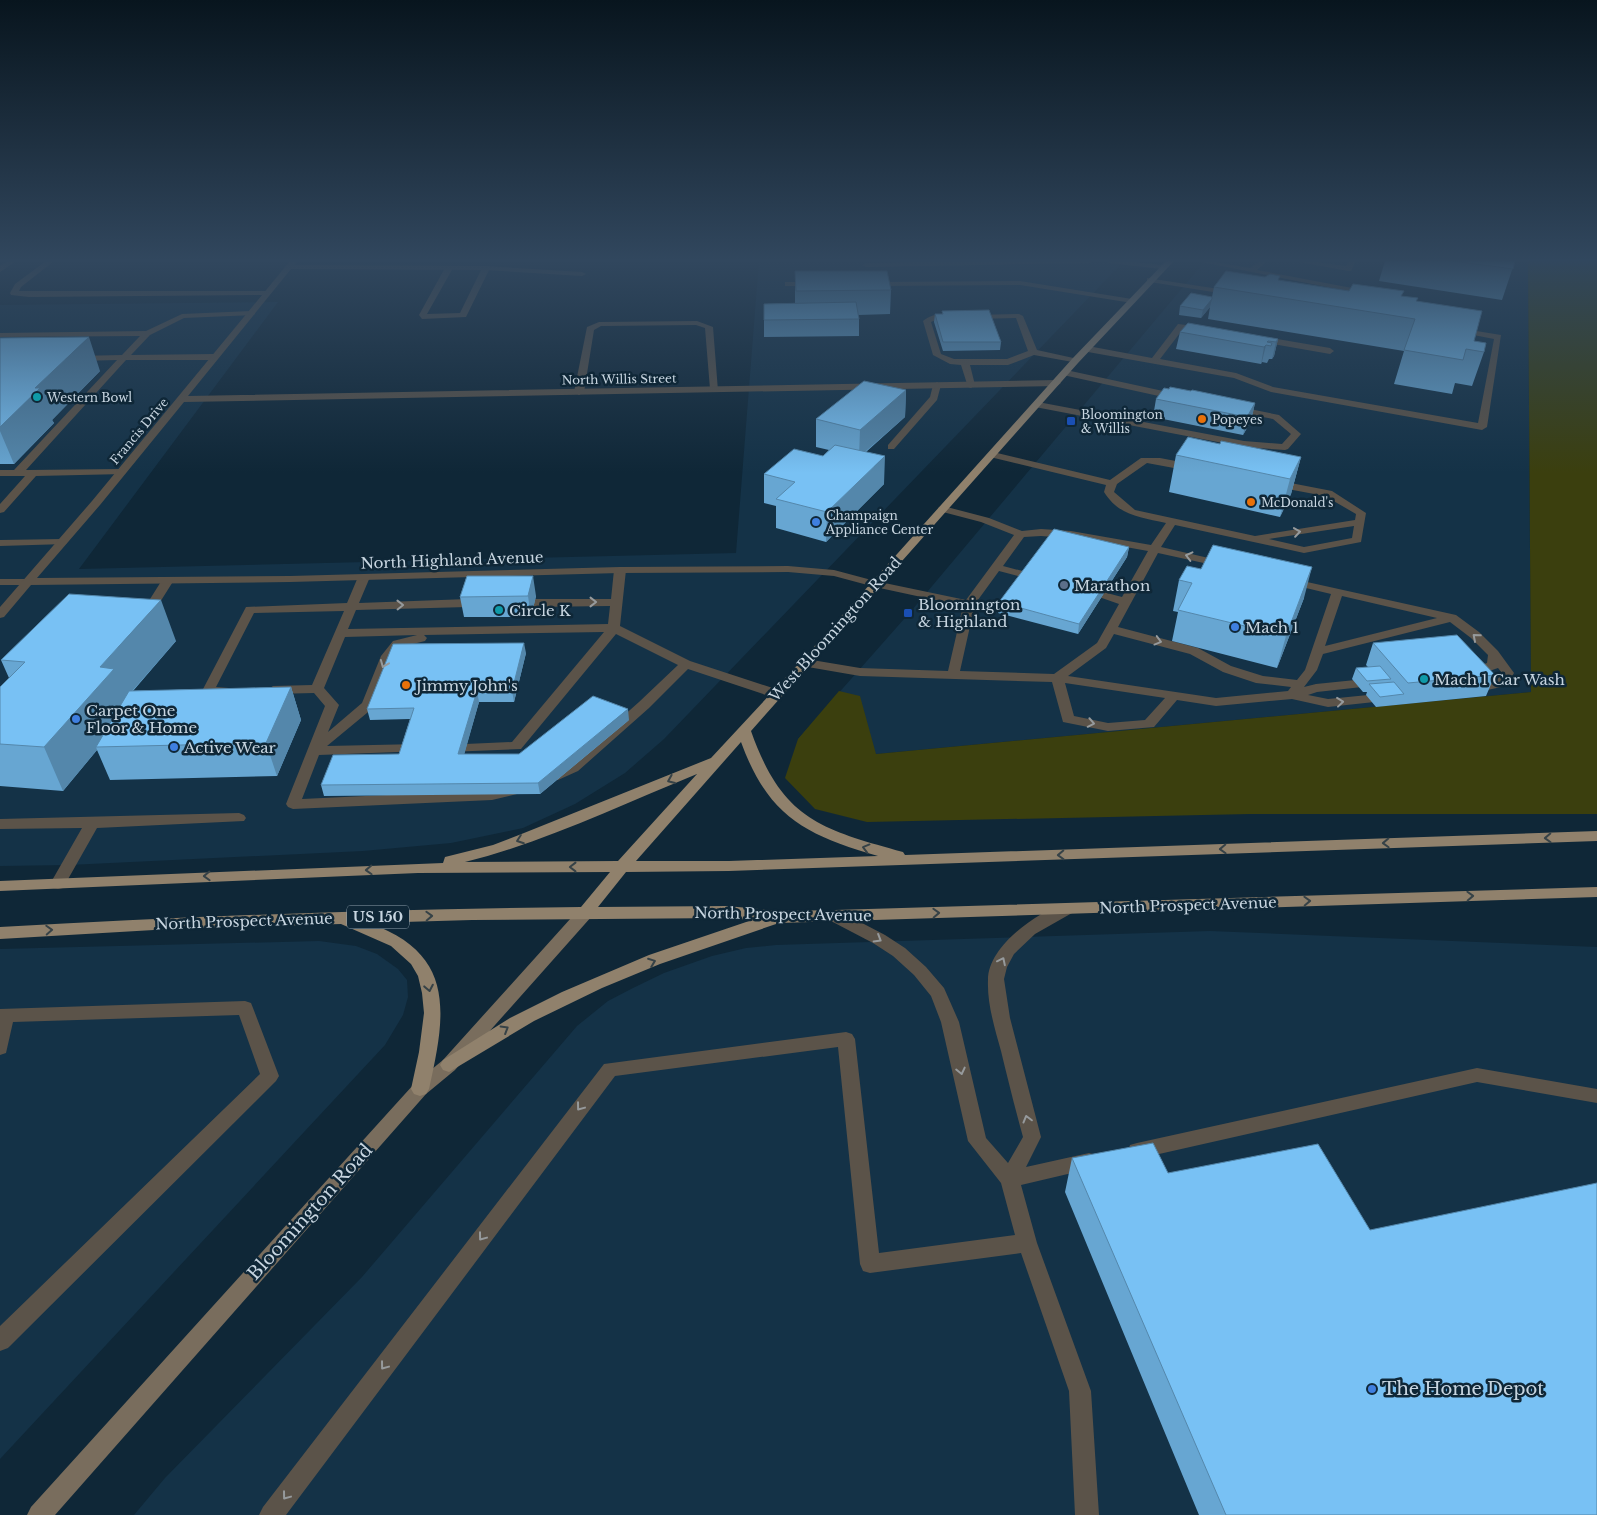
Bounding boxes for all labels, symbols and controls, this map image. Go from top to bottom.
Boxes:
street label: North Willis Street [561,370,677,388]
place label: Western Bowl [46,390,132,405]
marker: Western Bowl [31,391,43,403]
street label: Francis Drive [107,395,171,467]
place label: Bloomington & Willis [1081,407,1163,436]
place label: Popeyes [1212,412,1262,427]
marker: Popeyes [1196,413,1208,425]
marker: Bloomington & Willis [1065,415,1077,427]
place label: McDonald's [1261,495,1333,510]
marker: McDonald's [1245,496,1257,508]
place label: Champaign Appliance Center [825,508,933,537]
marker: Champaign Appliance Center [810,516,822,528]
one-way arrow [1293,527,1302,537]
street label: North Highland Avenue [360,547,544,573]
one-way arrow [1185,551,1194,562]
street label: West Bloomington Road [764,553,905,706]
place label: Marathon [1074,576,1150,595]
marker: Marathon [1058,579,1070,591]
place label: Bloomington & Highland [918,595,1020,631]
one-way arrow [590,597,597,607]
one-way arrow [396,600,404,610]
place label: Circle K [509,601,571,620]
marker: Circle K [493,604,505,616]
marker: Bloomington & Highland [902,607,914,619]
place label: Mach 1 [1245,618,1299,637]
marker: Mach 1 [1229,621,1241,633]
one-way arrow [1472,633,1481,642]
one-way arrow [1154,636,1162,646]
one-way arrow [380,659,390,667]
place label: Mach 1 Car Wash [1434,670,1565,689]
marker: Mach 1 Car Wash [1418,673,1430,685]
place label: Jimmy John's [414,676,518,695]
marker: Jimmy John's [400,679,412,691]
one-way arrow [1336,697,1344,708]
place label: Carpet One Floor & Home [86,701,197,737]
marker: Carpet One Floor & Home [70,713,82,725]
one-way arrow [1086,718,1095,728]
place label: Active Wear [183,738,277,757]
marker: Active Wear [168,741,180,753]
one-way arrow [667,774,676,785]
one-way arrow [1544,833,1552,843]
one-way arrow [516,834,525,844]
one-way arrow [1382,838,1390,849]
one-way arrow [862,843,871,854]
one-way arrow [1219,844,1227,854]
one-way arrow [1057,849,1065,860]
one-way arrow [569,862,577,872]
one-way arrow [365,865,373,875]
one-way arrow [203,871,210,881]
one-way arrow [1466,891,1474,901]
street label: North Prospect Avenue [1099,892,1277,918]
one-way arrow [1303,895,1311,906]
street label: North Prospect Avenue [694,903,872,925]
road number: US 150 [347,906,409,929]
street label: North Prospect Avenue [155,908,333,934]
one-way arrow [933,908,941,919]
one-way arrow [426,911,433,921]
one-way arrow [45,925,53,936]
one-way arrow [873,933,882,943]
one-way arrow [996,957,1007,966]
one-way arrow [647,958,656,968]
one-way arrow [424,983,434,992]
one-way arrow [499,1026,508,1036]
one-way arrow [955,1066,966,1075]
one-way arrow [578,1101,586,1110]
one-way arrow [1022,1114,1033,1123]
street label: Bloomington Road [243,1139,377,1285]
one-way arrow [479,1231,488,1241]
one-way arrow [381,1360,390,1370]
place label: The Home Depot [1382,1378,1544,1400]
marker: The Home Depot [1366,1383,1378,1395]
one-way arrow [283,1490,291,1499]

